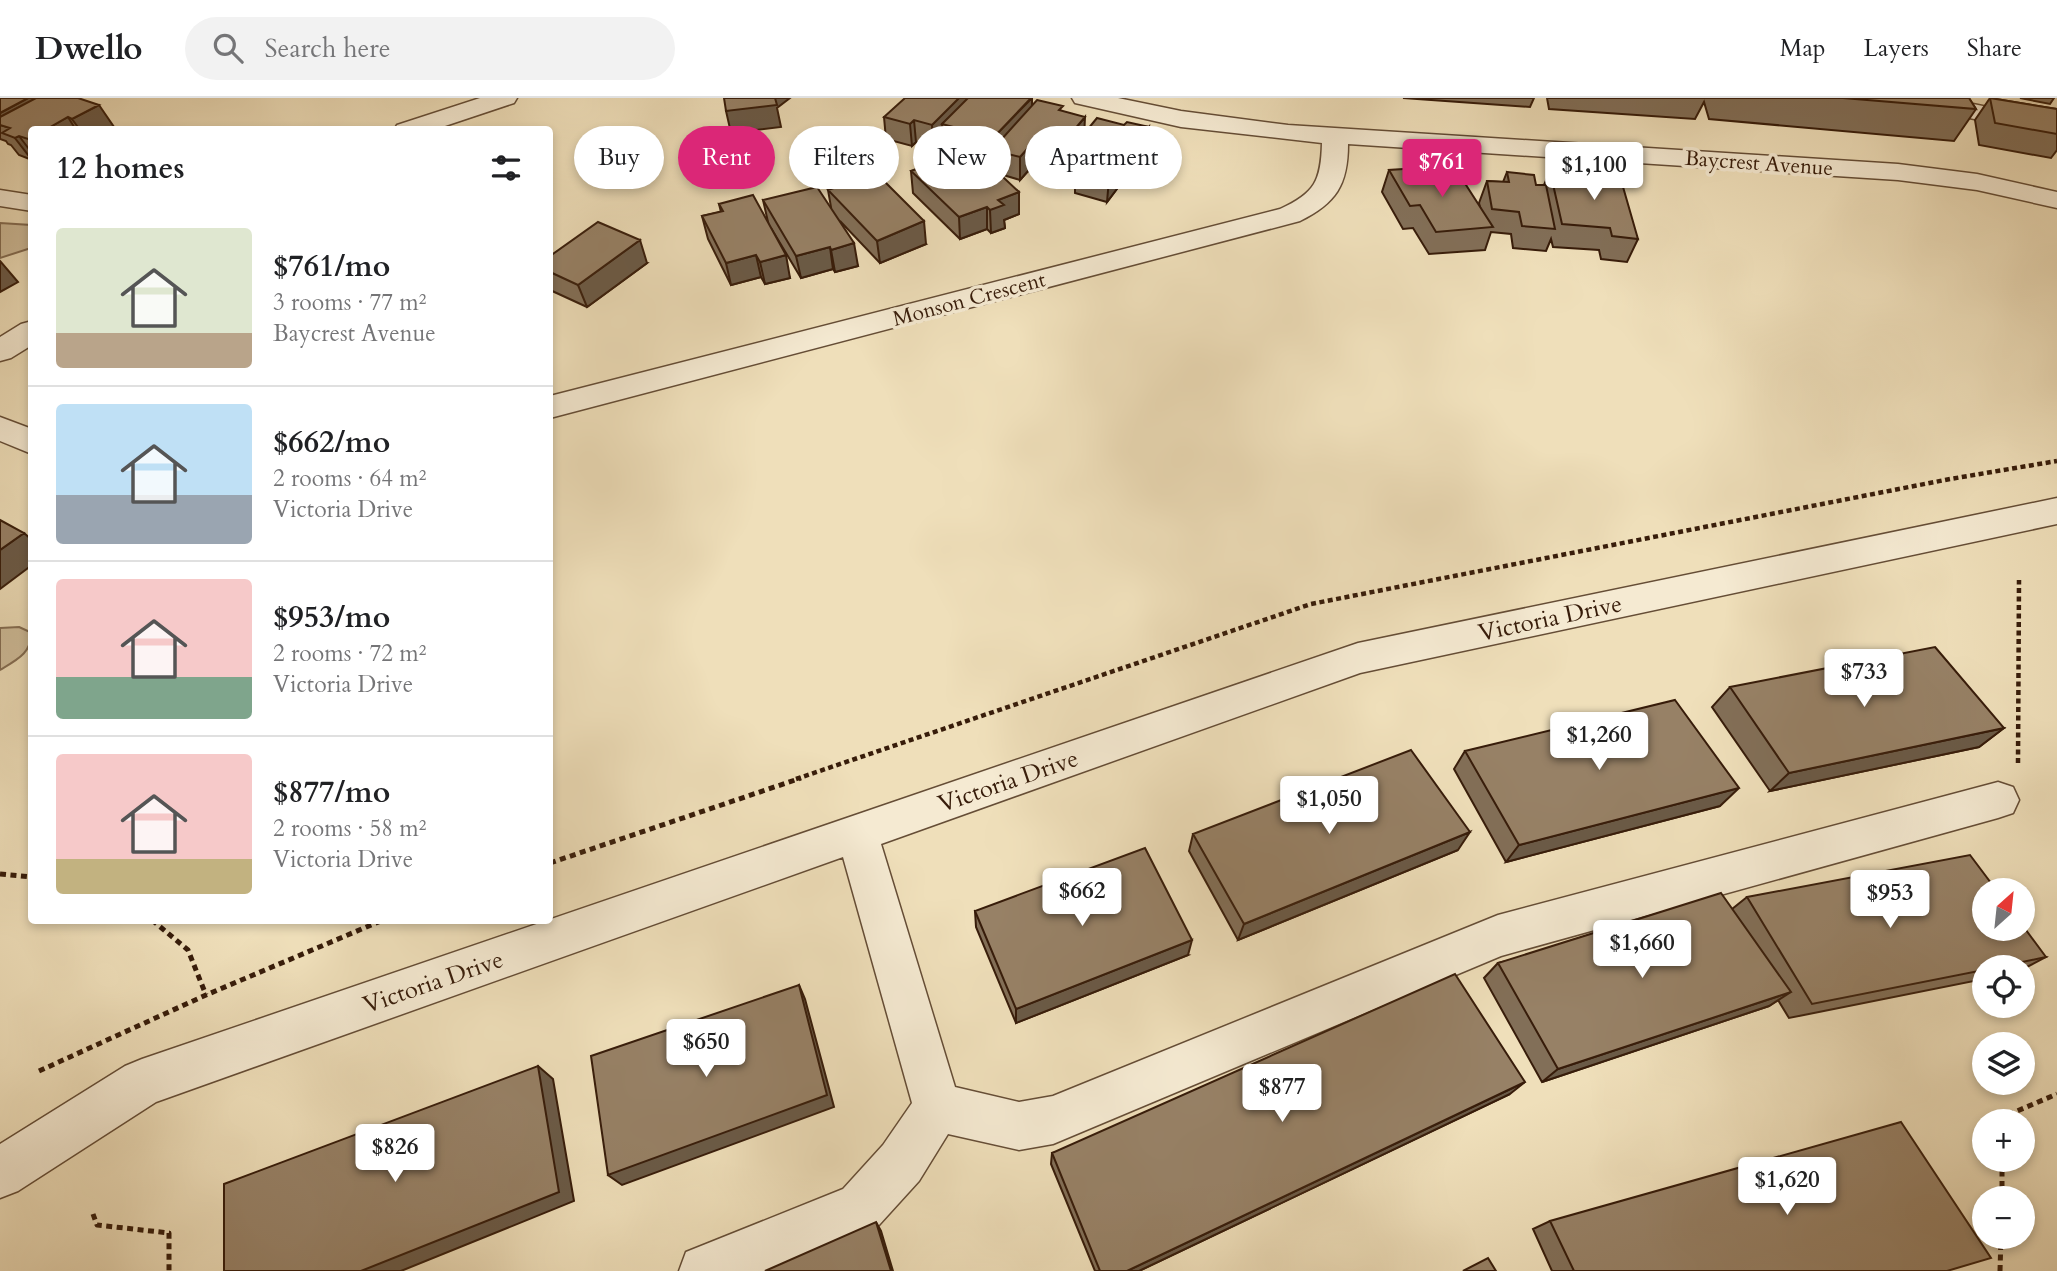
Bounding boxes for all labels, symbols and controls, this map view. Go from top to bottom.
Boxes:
search box [185,17,675,80]
text: Dwello [35,26,143,71]
icon: search [209,29,247,67]
text: Search here [265,31,391,66]
text: Map [1780,32,1826,65]
text: Layers [1864,32,1929,65]
text: Share [1967,32,2022,65]
chip: Buy [574,126,664,189]
chip: Rent [678,126,775,189]
chip: Filters [789,126,899,189]
chip: New [913,126,1011,189]
chip: Apartment [1025,126,1182,189]
pin: $761 [1401,140,1483,199]
pin: $1,100 [1537,142,1651,202]
street label: Baycrest Avenue [1684,144,1834,183]
text: $761 [1418,146,1466,177]
text: 12 homes [56,148,185,189]
icon: filters [487,149,525,187]
text: $1,100 [1561,149,1627,180]
text: $761/mo [273,246,390,287]
icon: home [112,256,196,340]
street label: Monson Crescent [890,265,1049,334]
text: 3 rooms · 77 m² [273,287,426,318]
text: Baycrest Avenue [273,318,436,349]
text: $662/mo [273,422,390,463]
icon: home [112,432,196,516]
text: 2 rooms · 64 m² [273,463,426,494]
text: Victoria Drive [273,494,413,525]
street label: Victoria Drive [1475,587,1625,650]
text: $953/mo [273,597,390,638]
icon: home [112,607,196,691]
text: 2 rooms · 72 m² [273,638,426,669]
pin: $733 [1823,650,1905,709]
text: $733 [1840,656,1888,687]
text: Victoria Drive [273,669,413,700]
pin: $1,260 [1542,712,1656,772]
text: $1,260 [1566,719,1632,750]
street label: Victoria Drive [934,742,1083,821]
text: $877/mo [273,772,390,813]
pin: $1,050 [1272,776,1386,836]
icon: home [112,782,196,866]
text: $1,050 [1296,783,1362,814]
text: 2 rooms · 58 m² [273,813,426,844]
text: Victoria Drive [273,844,413,875]
pin: $662 [1041,868,1123,928]
pin: $953 [1849,870,1931,930]
text: $662 [1058,875,1106,906]
text: $953 [1866,877,1914,908]
north arrow [1972,878,2035,942]
map controls [1972,878,2035,1249]
pin: $1,660 [1585,920,1699,980]
text: $1,660 [1609,927,1675,958]
street label: Victoria Drive [359,943,508,1022]
button: locate [1972,955,2035,1018]
pin: $650 [665,1020,747,1079]
text: $650 [682,1026,730,1057]
button: layers [1972,1032,2035,1095]
pin: $877 [1241,1065,1323,1124]
text: $877 [1258,1071,1306,1102]
button: + [1972,1109,2035,1172]
pin: $826 [354,1124,436,1184]
text: $826 [371,1131,419,1162]
pin: $1,620 [1730,1158,1844,1217]
text: $1,620 [1754,1164,1820,1195]
button: − [1972,1186,2035,1249]

